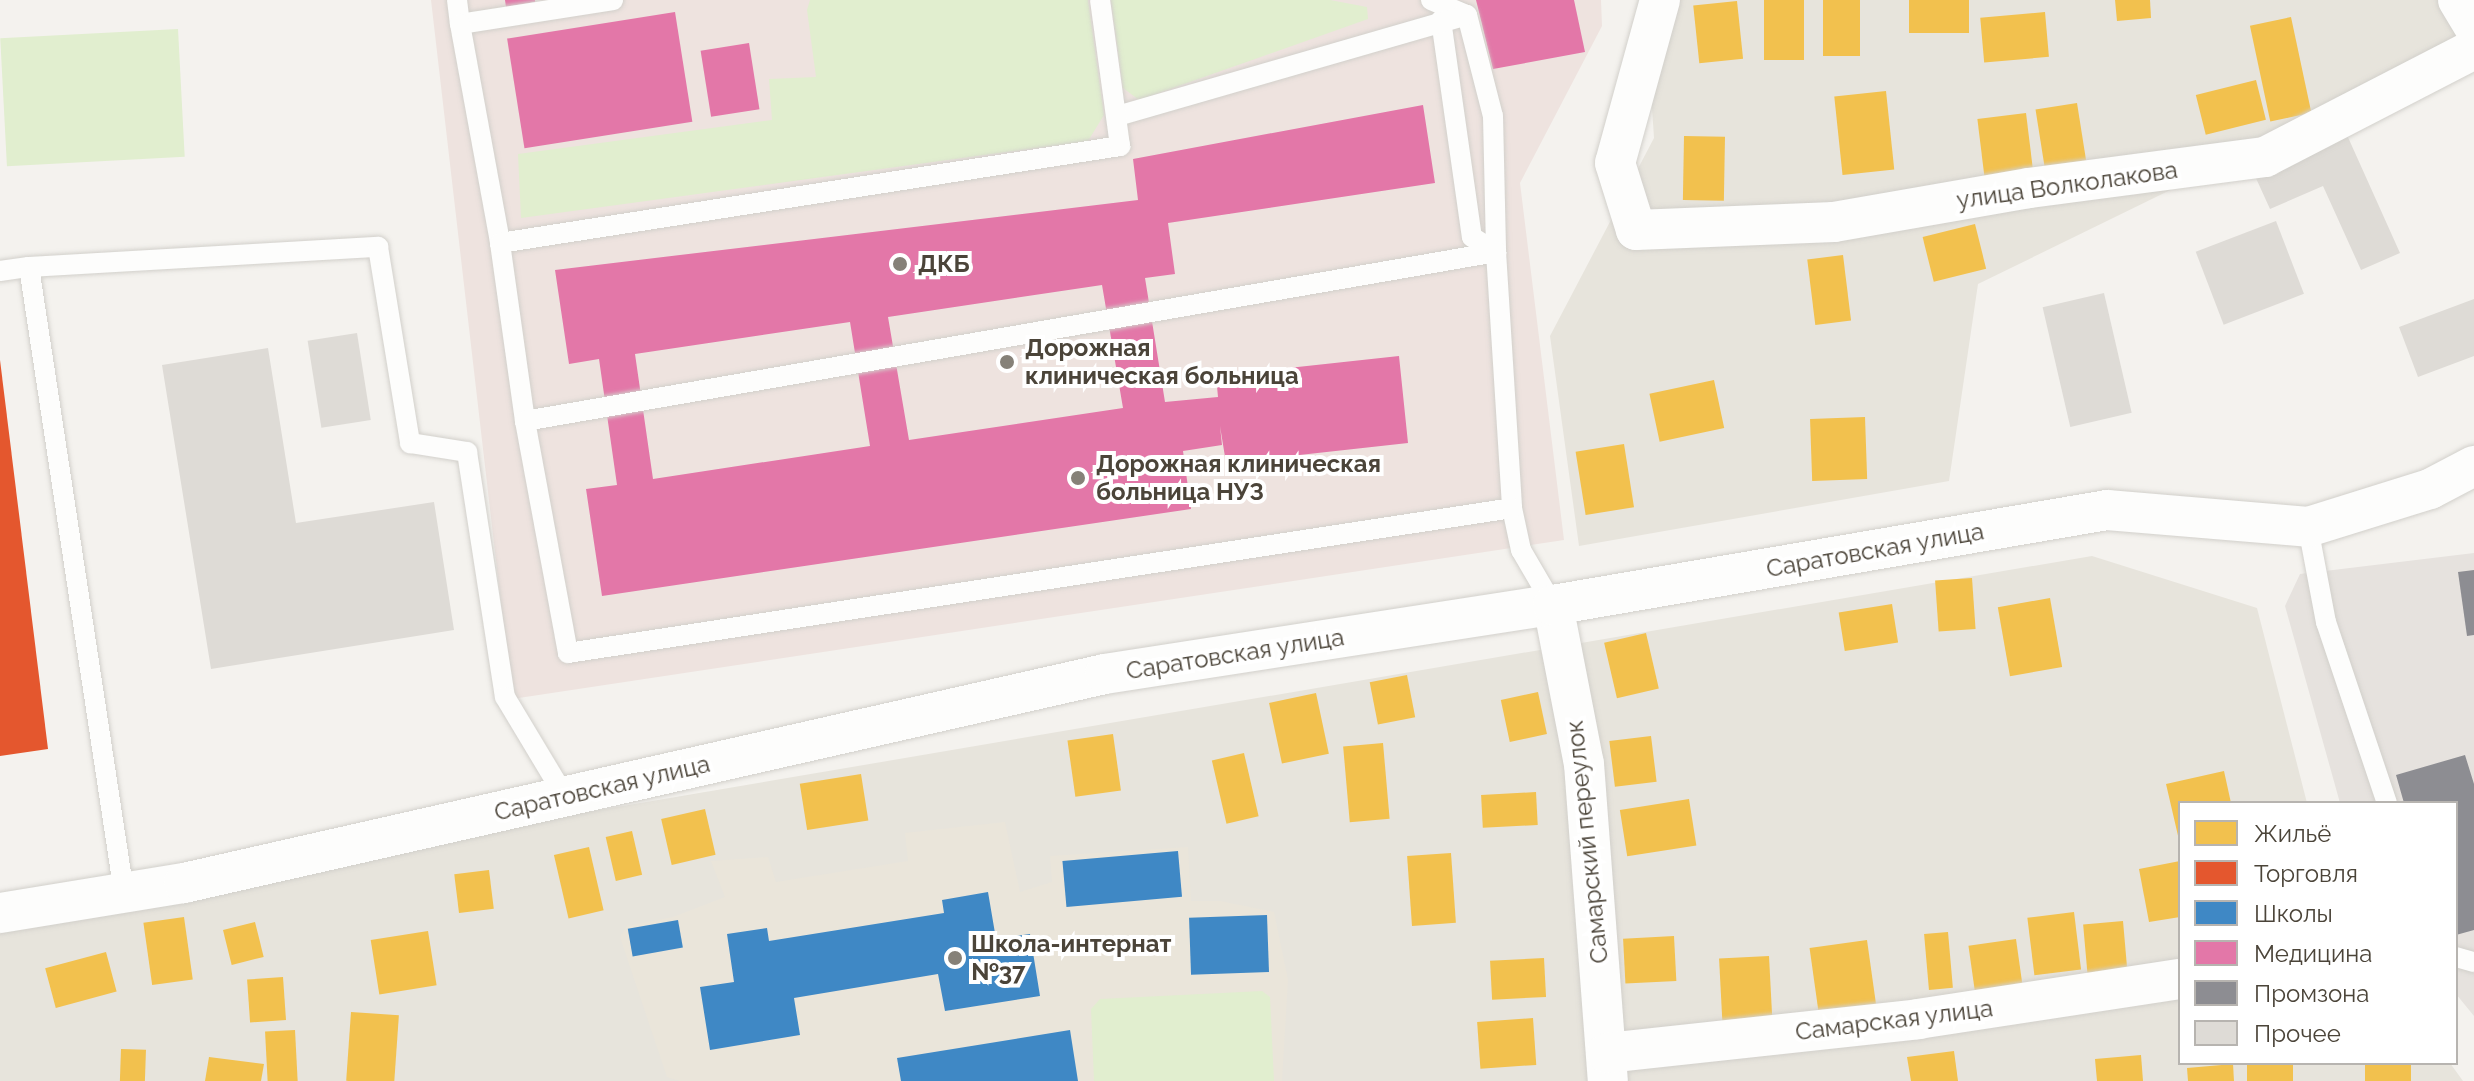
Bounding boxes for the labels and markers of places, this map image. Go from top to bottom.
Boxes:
place label: ДКБ [918,250,969,278]
marker: ДКБ [889,253,911,275]
place label: Дорожная клиническая больница [1025,334,1299,390]
marker: Дорожная клиническая больница [996,351,1018,373]
place label: Дорожная клиническая больница НУЗ [1096,450,1381,506]
marker: Дорожная клиническая больница НУЗ [1067,467,1089,489]
place label: Школа-интернат №37 [971,930,1171,986]
marker: Школа-интернат №37 [946,949,964,967]

